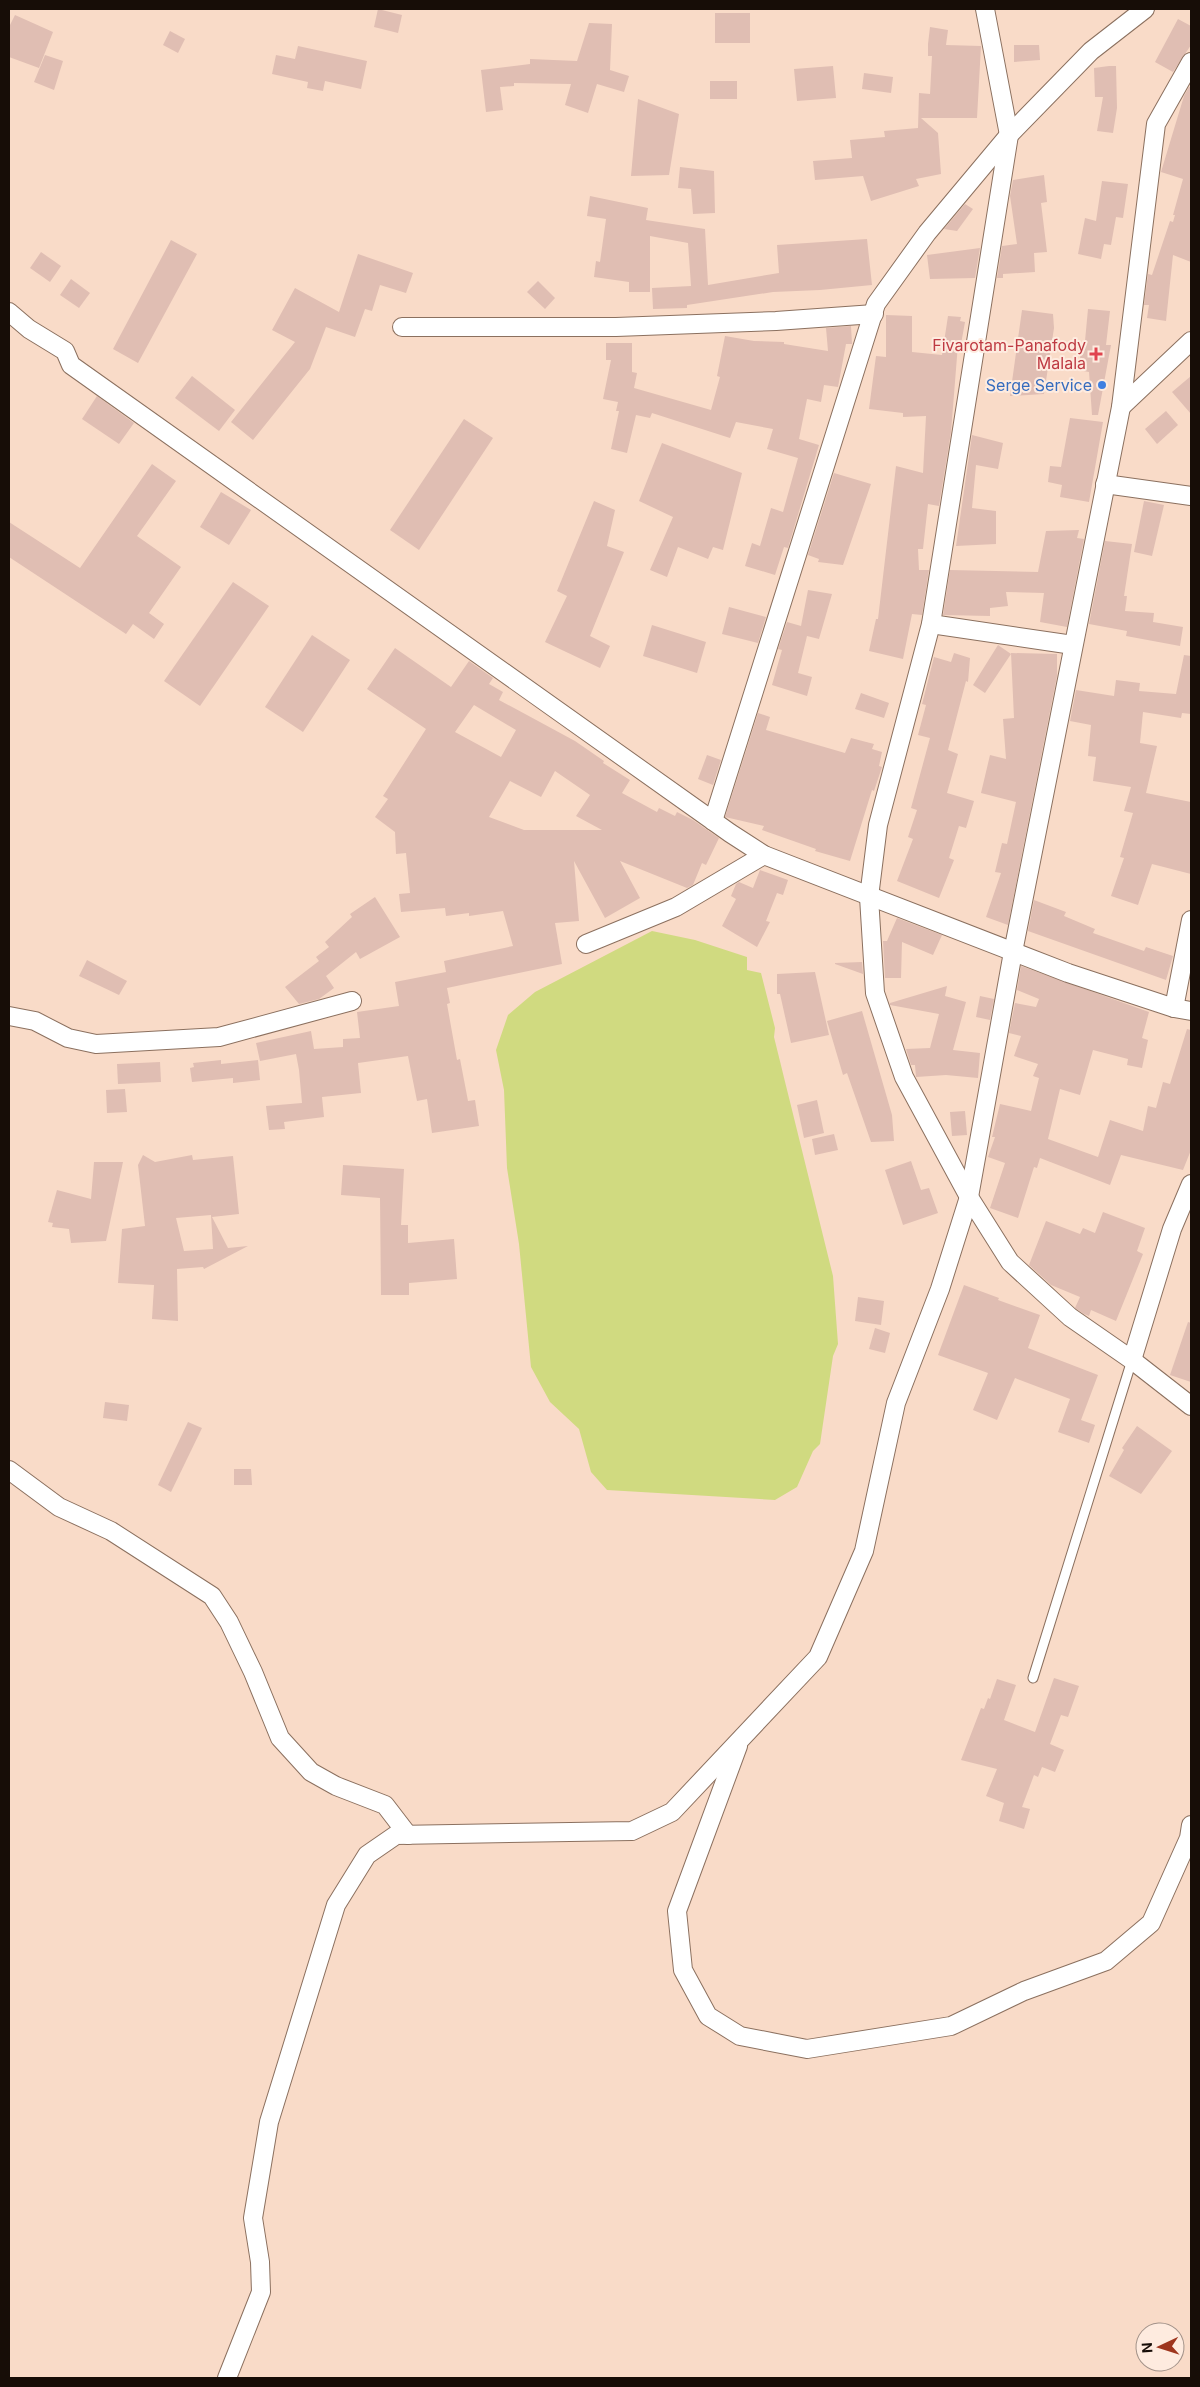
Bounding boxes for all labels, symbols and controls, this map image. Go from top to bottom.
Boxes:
place label: Fivarotam-Panafody Malala [932,335,1086,373]
marker: Fivarotam-Panafody Malala [1090,348,1102,360]
place label: Serge Service [986,375,1092,395]
marker: Serge Service [1096,379,1108,391]
north arrow [1135,2322,1185,2372]
text: N [1138,2342,1155,2354]

